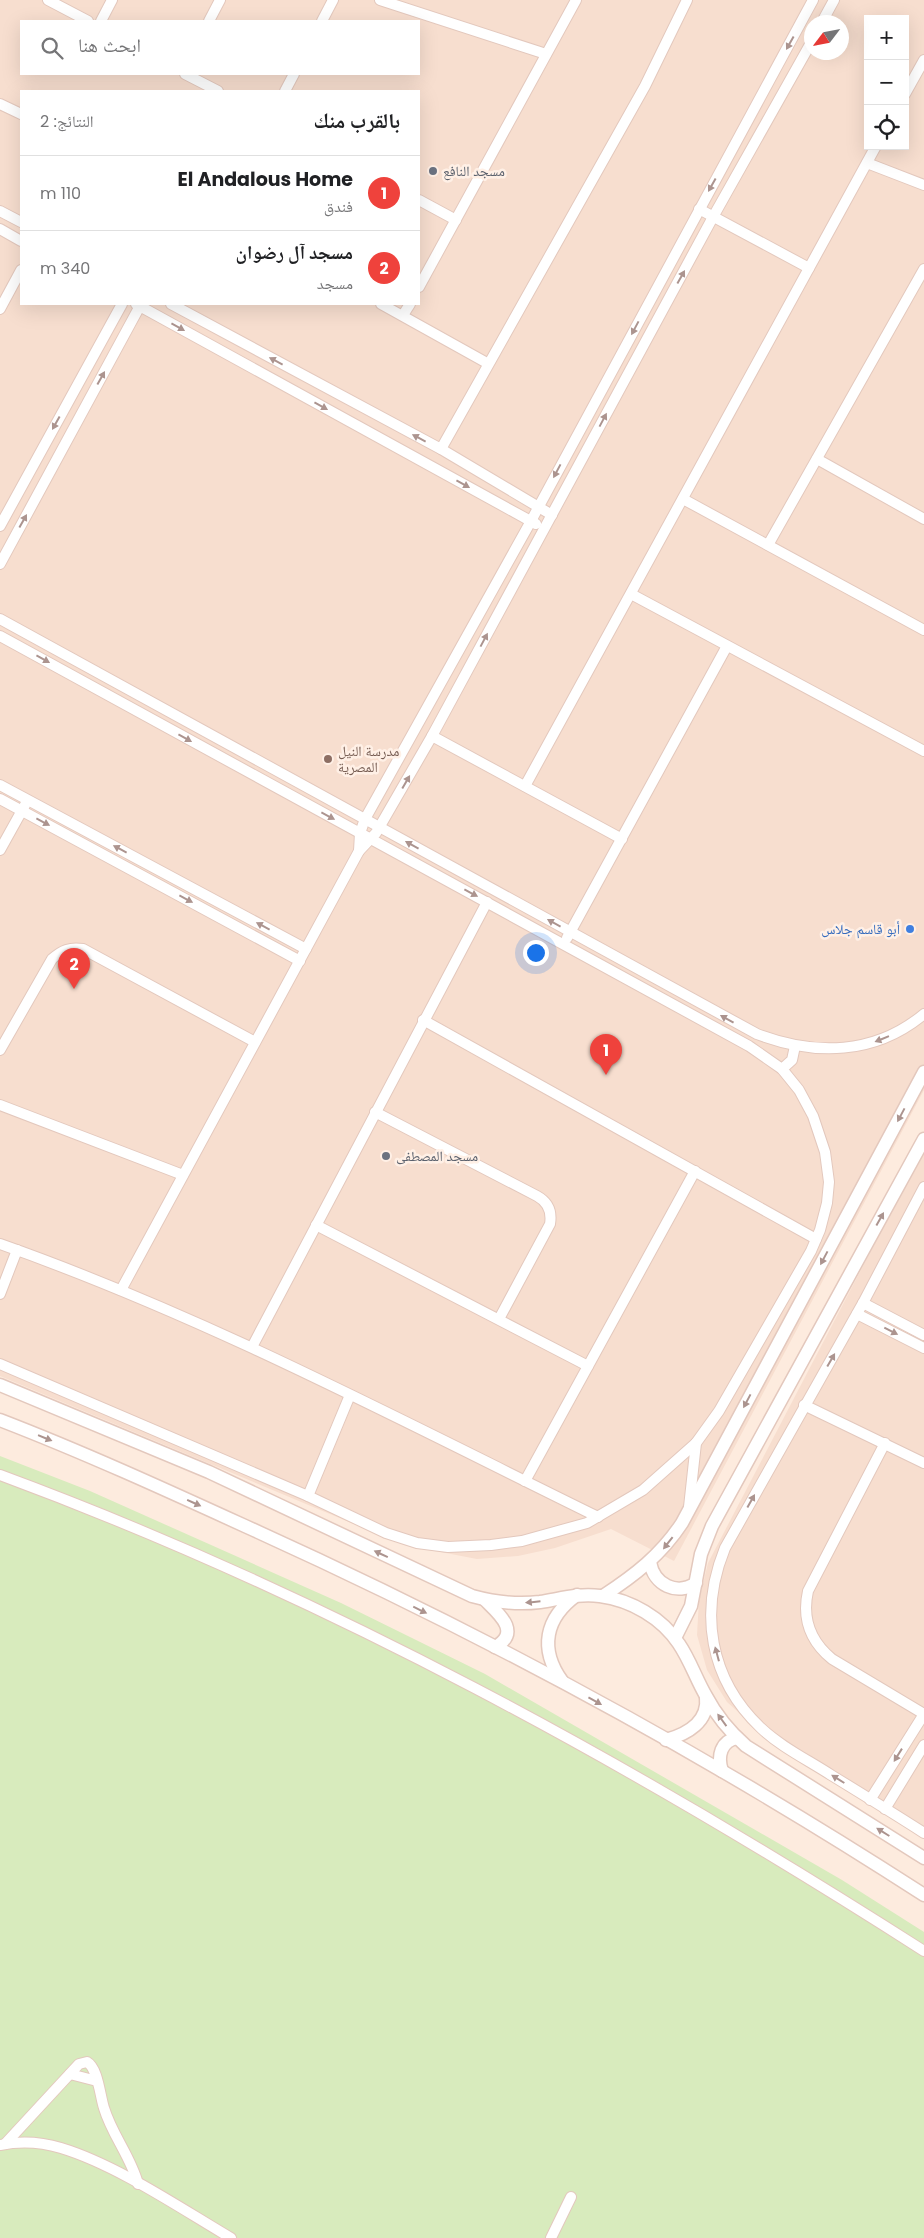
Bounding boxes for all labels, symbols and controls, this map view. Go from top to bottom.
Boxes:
north arrow [804,15,849,60]
map controls [864,15,909,150]
button: + [864,15,909,60]
search box [20,20,420,75]
text: ابحث هنا [78,32,141,59]
icon: search [38,34,66,62]
one-way arrow [786,35,794,50]
button: − [864,60,909,105]
button: locate [864,105,909,150]
text: بالقرب منك [314,106,400,135]
text: النتائج: 2 [40,110,94,133]
place label: مسجد النافع [443,161,505,181]
marker: مسجد النافع [427,165,439,177]
text: El Andalous Home [178,166,353,193]
one-way arrow [708,178,716,193]
text: 110 m [40,182,81,205]
text: 1 [381,182,387,205]
text: فندق [324,195,353,218]
text: مسجد آل رضوان [236,239,353,266]
text: 340 m [40,257,90,280]
text: 2 [379,257,389,280]
one-way arrow [676,270,685,284]
text: مسجد [317,272,353,295]
one-way arrow [630,322,639,335]
one-way arrow [171,323,186,331]
one-way arrow [269,356,283,365]
one-way arrow [97,371,105,385]
one-way arrow [314,401,327,410]
one-way arrow [599,413,607,427]
one-way arrow [52,417,61,430]
one-way arrow [412,433,426,442]
one-way arrow [553,464,561,479]
one-way arrow [456,480,470,488]
one-way arrow [19,514,27,528]
one-way arrow [480,633,488,647]
one-way arrow [36,655,50,663]
one-way arrow [178,734,192,742]
place label: مدرسة النيل المصرية [338,741,399,777]
marker: مدرسة النيل المصرية [322,753,334,765]
one-way arrow [401,776,410,789]
one-way arrow [321,811,335,820]
one-way arrow [36,818,50,826]
one-way arrow [406,840,419,849]
one-way arrow [113,845,127,853]
one-way arrow [464,889,478,897]
one-way arrow [179,895,193,903]
one-way arrow [547,919,562,927]
place label: أبو قاسم جلاس [821,919,900,939]
one-way arrow [256,922,270,930]
marker: أبو قاسم جلاس [904,923,916,935]
your location [523,940,549,966]
pin: 2 [58,948,90,989]
one-way arrow [720,1015,735,1023]
pin: 1 [590,1034,622,1075]
one-way arrow [875,1036,890,1043]
one-way arrow [897,1108,905,1122]
place label: مسجد المصطفى [396,1146,478,1166]
marker: مسجد المصطفى [380,1150,392,1162]
one-way arrow [876,1212,884,1227]
one-way arrow [820,1251,828,1265]
one-way arrow [883,1327,898,1335]
one-way arrow [826,1353,835,1366]
one-way arrow [743,1394,751,1408]
one-way arrow [38,1435,52,1443]
one-way arrow [747,1494,755,1509]
one-way arrow [187,1499,201,1507]
one-way arrow [662,1536,673,1549]
one-way arrow [374,1550,388,1558]
one-way arrow [525,1598,541,1606]
one-way arrow [413,1605,428,1614]
one-way arrow [712,1647,720,1662]
one-way arrow [588,1697,603,1705]
one-way arrow [717,1713,727,1727]
one-way arrow [894,1749,903,1762]
one-way arrow [831,1775,845,1784]
one-way arrow [876,1827,889,1837]

